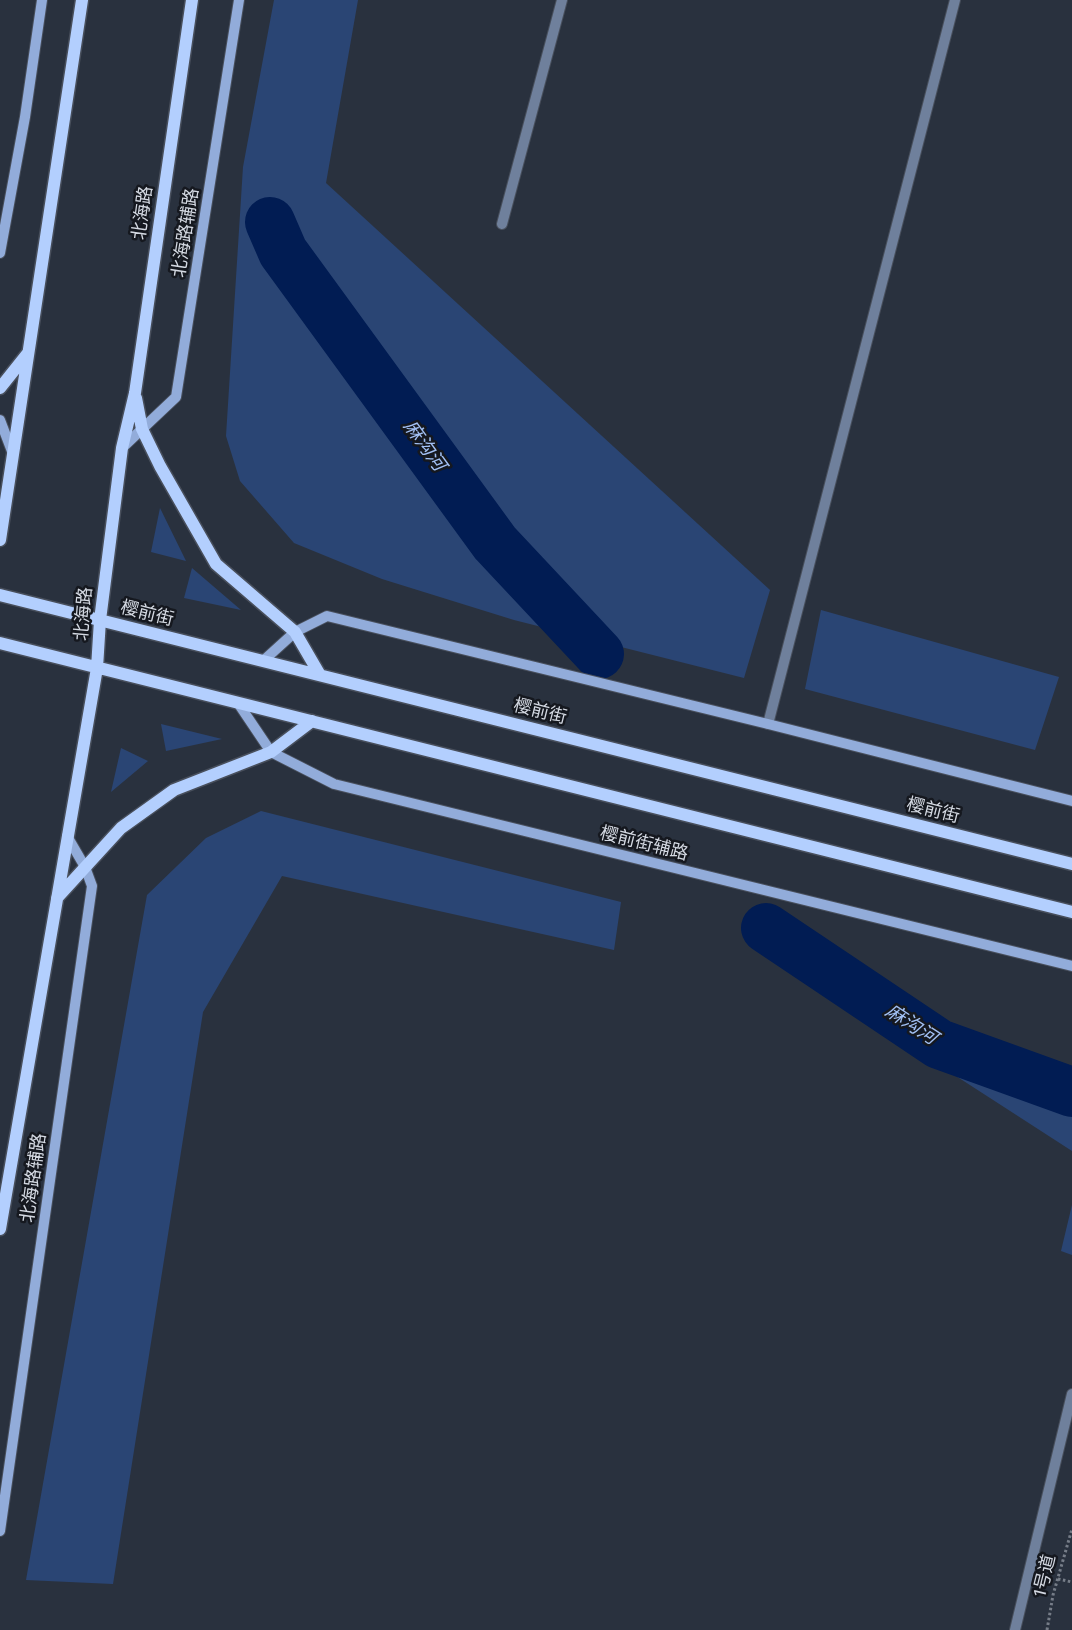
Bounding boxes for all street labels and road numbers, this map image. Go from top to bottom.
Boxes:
street label: 北海路 [129,185,157,241]
street label: 北海路辅路 [168,187,204,279]
street label: 北海路 [71,586,97,642]
street label: 樱前街 [118,597,176,631]
street label: 樱前街 [511,695,569,729]
street label: 樱前街 [904,794,962,828]
street label: 樱前街辅路 [598,823,690,865]
street label: 北海路辅路 [17,1132,51,1224]
street label: 1号道 [1029,1553,1061,1599]

